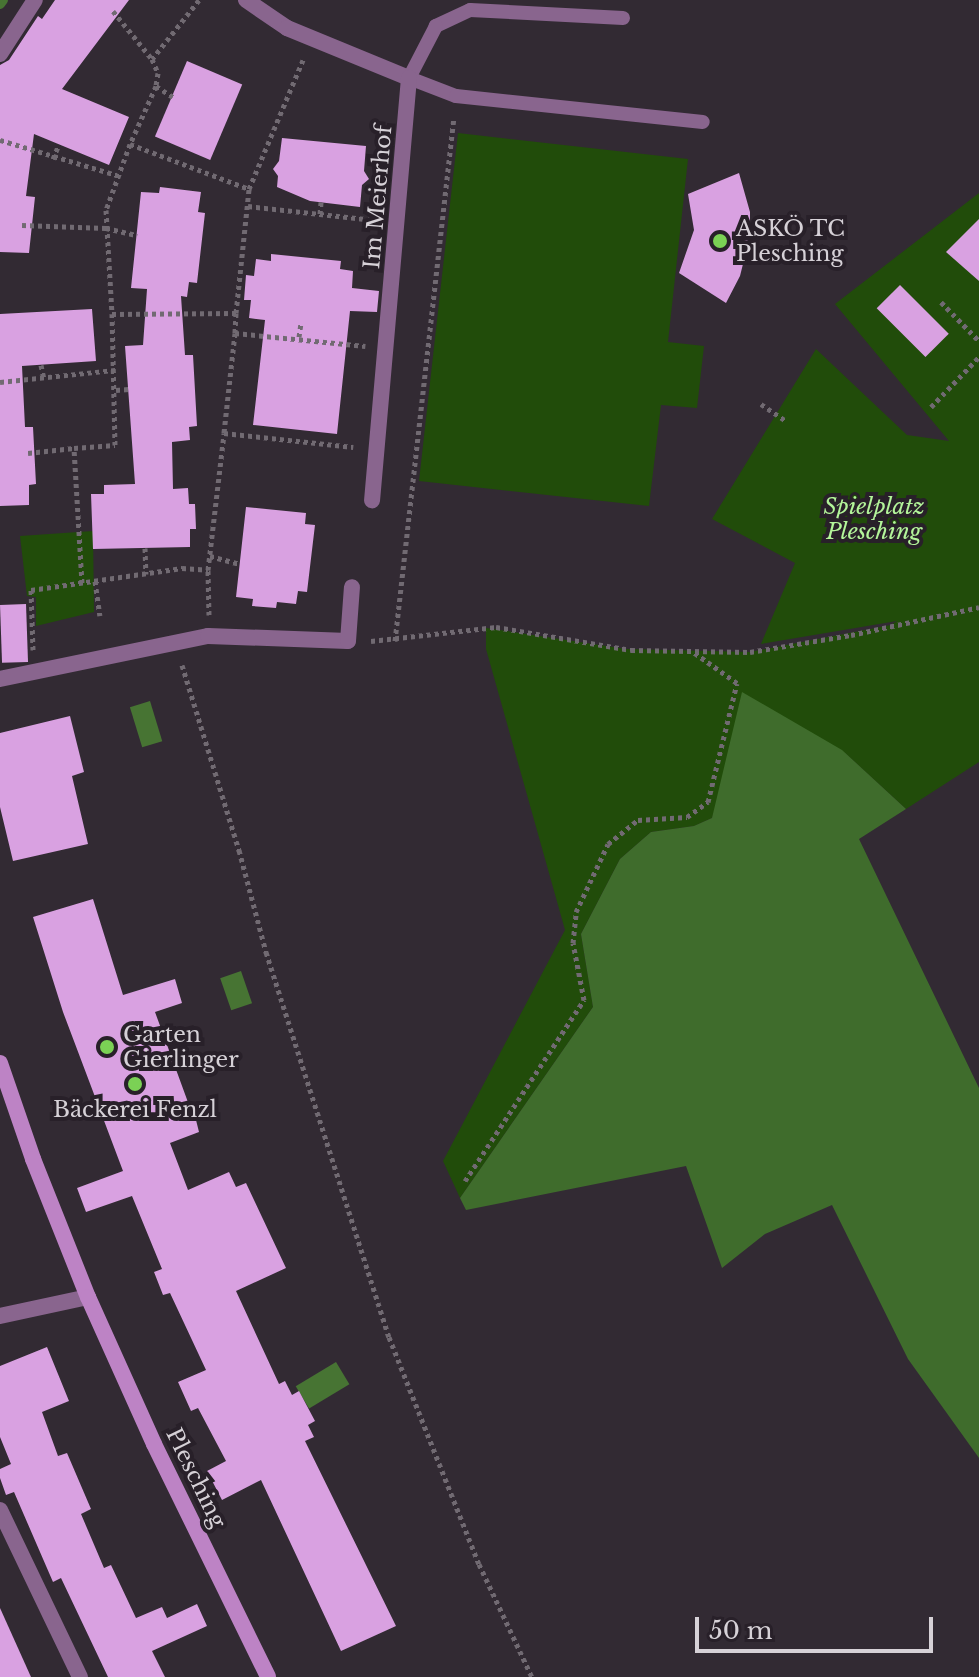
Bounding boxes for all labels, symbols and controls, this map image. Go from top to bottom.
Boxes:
street label: Im Meierhof [359,124,397,270]
place label: ASKÖ TC Plesching [736,215,846,266]
marker: ASKÖ TC Plesching [711,232,729,250]
park label: Spielplatz Plesching [824,493,924,544]
place label: Garten Gierlinger [123,1021,239,1072]
marker: Garten Gierlinger [98,1038,116,1056]
marker: Bäckerei Fenzl [126,1075,144,1093]
place label: Bäckerei Fenzl [53,1097,217,1123]
street label: Plesching [161,1424,231,1532]
scale bar [699,1601,937,1651]
text: 50 m [709,1616,772,1645]

